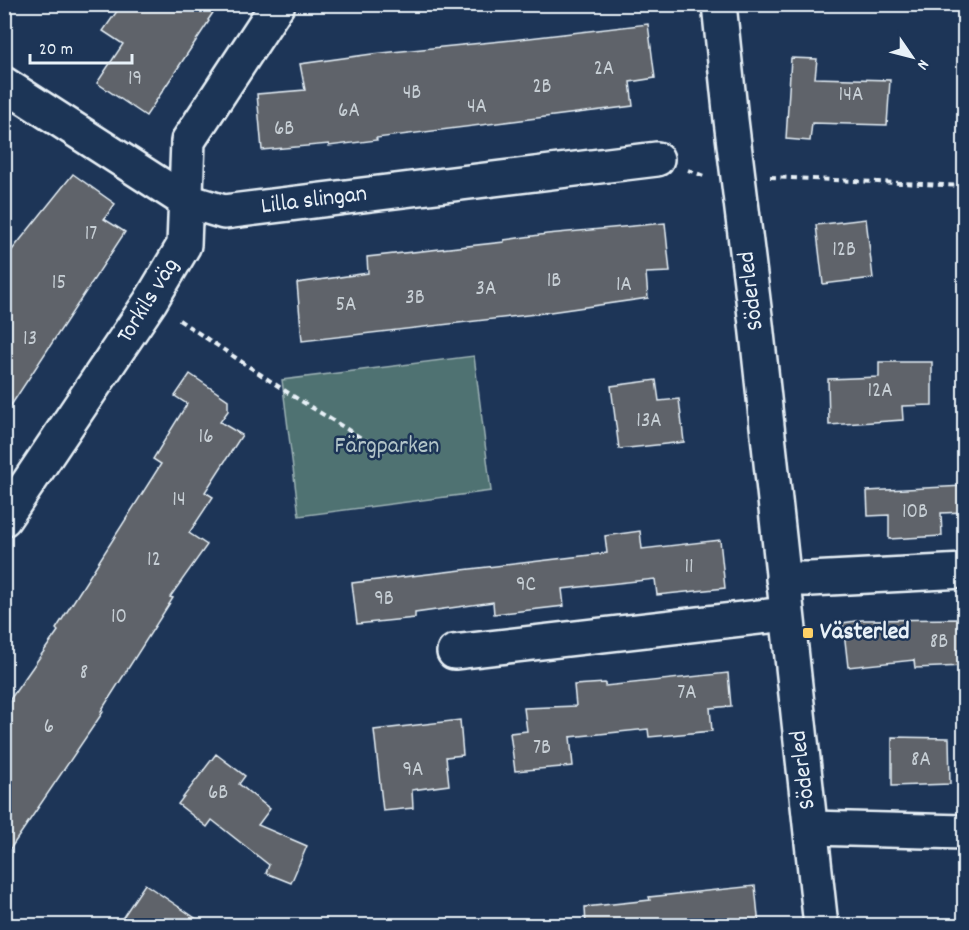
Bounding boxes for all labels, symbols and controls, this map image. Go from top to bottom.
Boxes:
scale bar [30,27,132,65]
north arrow [882,27,942,87]
text: 20 m [39,38,73,63]
text: N [910,54,934,74]
house number: 2A [594,55,614,85]
house number: 19 [128,65,142,95]
house number: 2B [532,73,552,103]
house number: 4B [403,79,421,109]
house number: 14A [839,81,863,111]
house number: 4A [467,93,487,123]
house number: 6A [338,97,360,127]
house number: 6B [274,115,294,145]
street label: Lilla slingan [259,178,369,224]
house number: 17 [85,220,97,250]
house number: 12B [832,236,856,266]
street label: Söderled [730,249,774,333]
street label: Torkils väg [109,252,189,350]
house number: 1B [547,267,561,297]
house number: 15 [52,269,66,299]
house number: 1A [616,271,632,301]
house number: 3A [476,275,496,305]
house number: 3B [405,284,425,314]
house number: 5A [335,291,357,321]
house number: 13 [23,325,37,355]
house number: 12A [867,377,893,407]
house number: 13A [636,407,662,437]
house number: 16 [199,423,213,453]
park label: Färgparken [335,430,439,464]
house number: 14 [172,486,186,516]
house number: 10B [902,498,928,528]
house number: 12 [147,546,161,576]
house number: 11 [684,553,694,583]
house number: 9C [516,571,536,601]
house number: 9B [374,585,394,615]
house number: 10 [111,603,127,633]
place label: Västerled [820,616,909,650]
marker: Västerled [801,626,815,640]
house number: 8B [930,628,948,658]
house number: 8 [80,659,88,689]
house number: 7A [677,679,697,709]
house number: 6 [44,713,54,743]
street label: Söderled [782,728,826,812]
house number: 7B [533,734,551,764]
house number: 8A [911,746,931,776]
house number: 9A [402,756,424,786]
house number: 6B [208,779,228,809]

